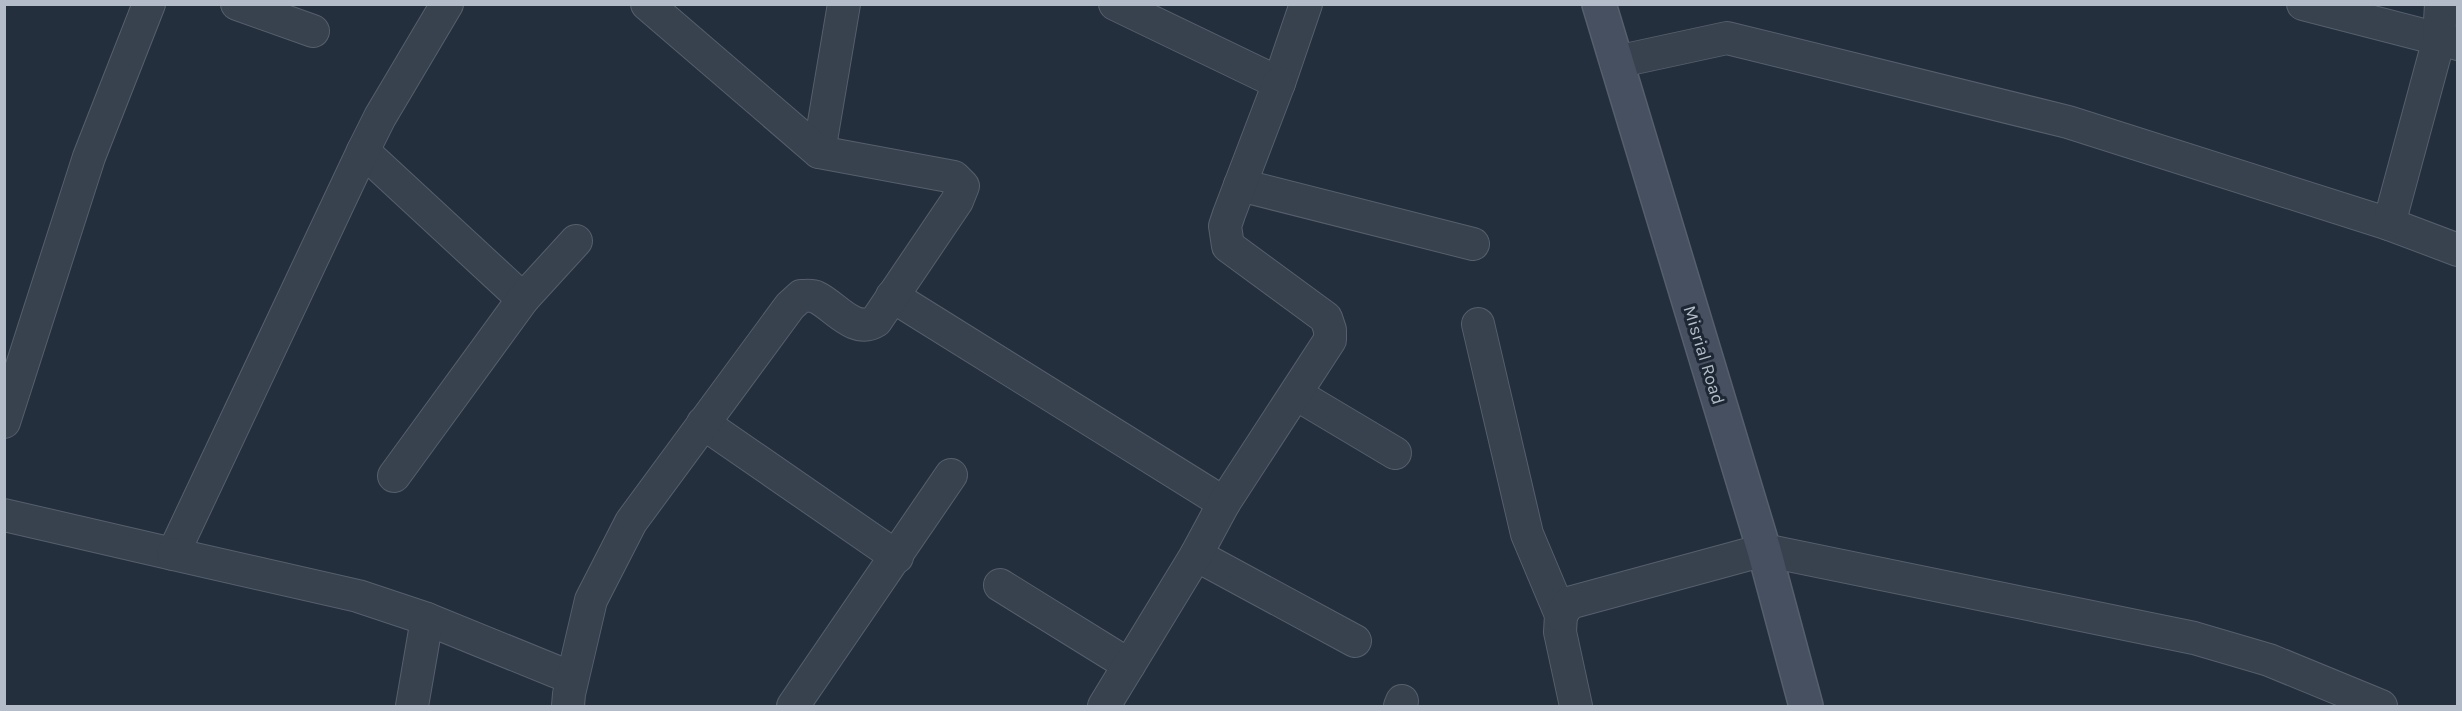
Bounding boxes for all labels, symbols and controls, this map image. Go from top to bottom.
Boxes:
street label: Misrial Road [1678,303,1730,407]

